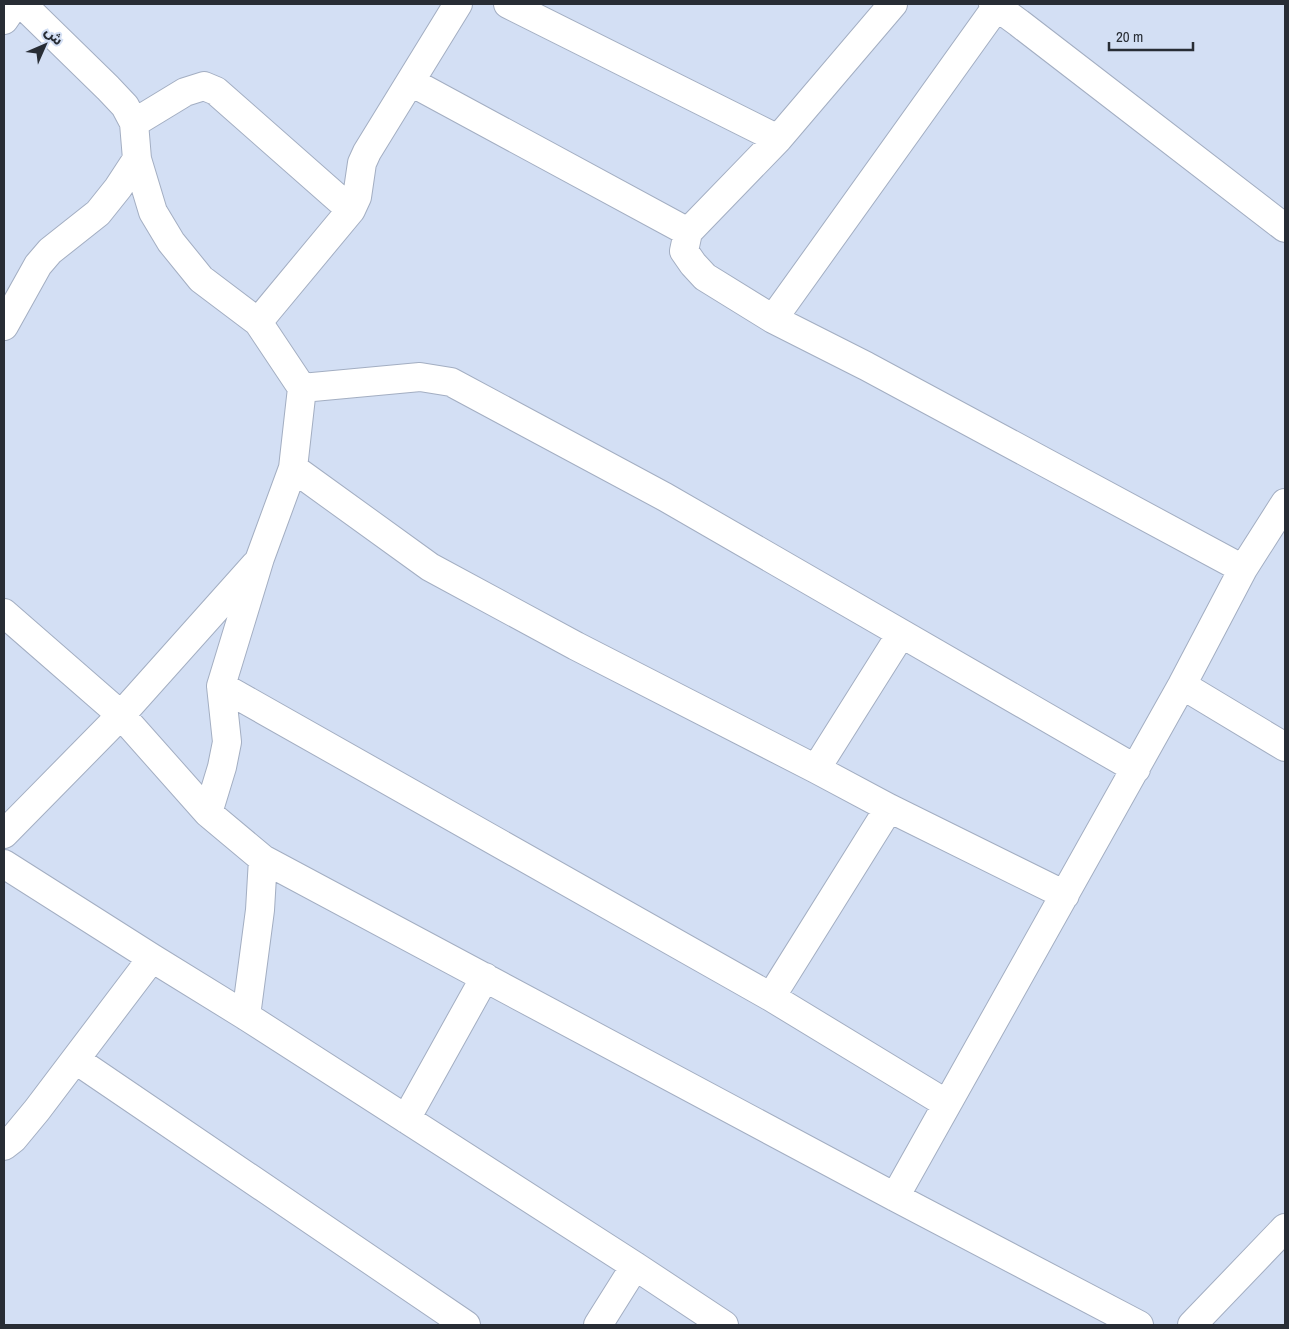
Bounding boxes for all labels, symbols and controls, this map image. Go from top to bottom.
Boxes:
north arrow [20,20,70,70]
scale bar [1109,20,1193,52]
text: ش [41,23,67,49]
text: 20 m [1116,26,1143,47]

